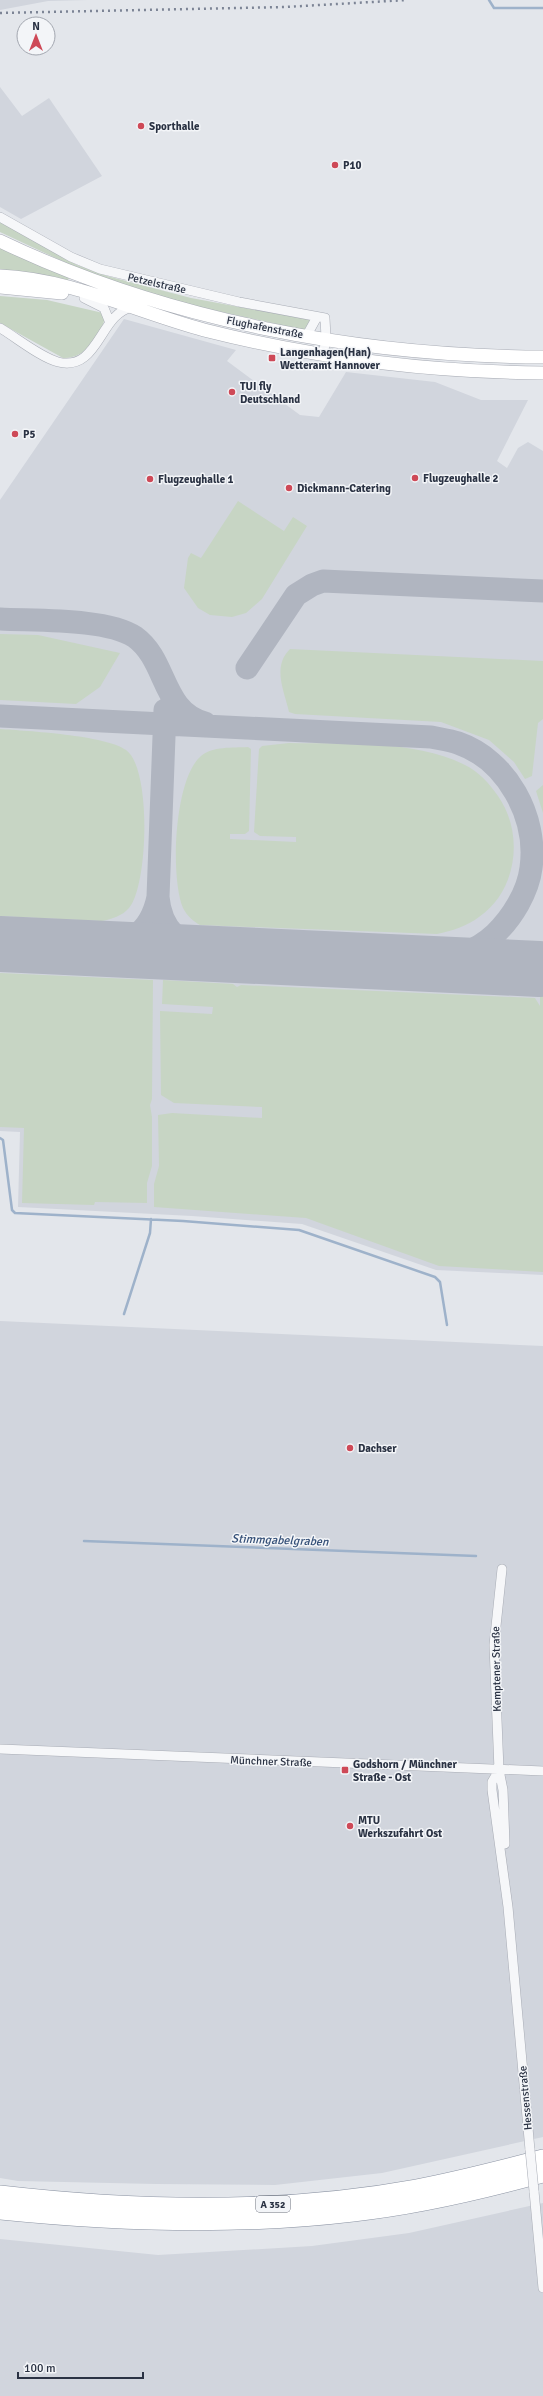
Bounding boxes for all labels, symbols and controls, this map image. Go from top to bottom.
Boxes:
north arrow [16,16,56,56]
text: N [32,20,40,33]
place label: Sporthalle [149,120,200,133]
marker: Sporthalle [136,121,146,131]
place label: P10 [343,159,361,172]
marker: P10 [330,160,340,170]
street label: Petzelstraße [126,270,187,297]
street label: Flughafenstraße [225,314,304,341]
place label: Langenhagen(Han) Wetteramt Hannover [280,346,380,372]
marker: Langenhagen(Han) Wetteramt Hannover [267,353,277,363]
place label: TUI fly Deutschland [240,380,300,406]
marker: TUI fly Deutschland [227,387,237,397]
place label: P5 [23,428,35,441]
marker: P5 [10,429,20,439]
place label: Flugzeughalle 2 [423,472,499,485]
place label: Flugzeughalle 1 [158,473,234,486]
marker: Flugzeughalle 2 [410,473,420,483]
marker: Flugzeughalle 1 [145,474,155,484]
place label: Dickmann-Catering [297,482,391,495]
marker: Dickmann-Catering [284,483,294,493]
place label: Dachser [358,1442,397,1455]
marker: Dachser [345,1443,355,1453]
water label: Stimmgabelgraben [231,1531,329,1550]
street label: Kemptener Straße [489,1626,504,1712]
street label: Münchner Straße [230,1754,312,1769]
place label: Godshorn / Münchner Straße - Ost [353,1758,458,1784]
marker: Godshorn / Münchner Straße - Ost [340,1765,350,1775]
place label: MTU Werkszufahrt Ost [358,1814,442,1840]
marker: MTU Werkszufahrt Ost [345,1821,355,1831]
street label: Hessenstraße [516,2065,535,2131]
road number: A 352 [256,2196,290,2212]
scale bar [18,2354,143,2380]
text: 100 m [24,2361,56,2376]

